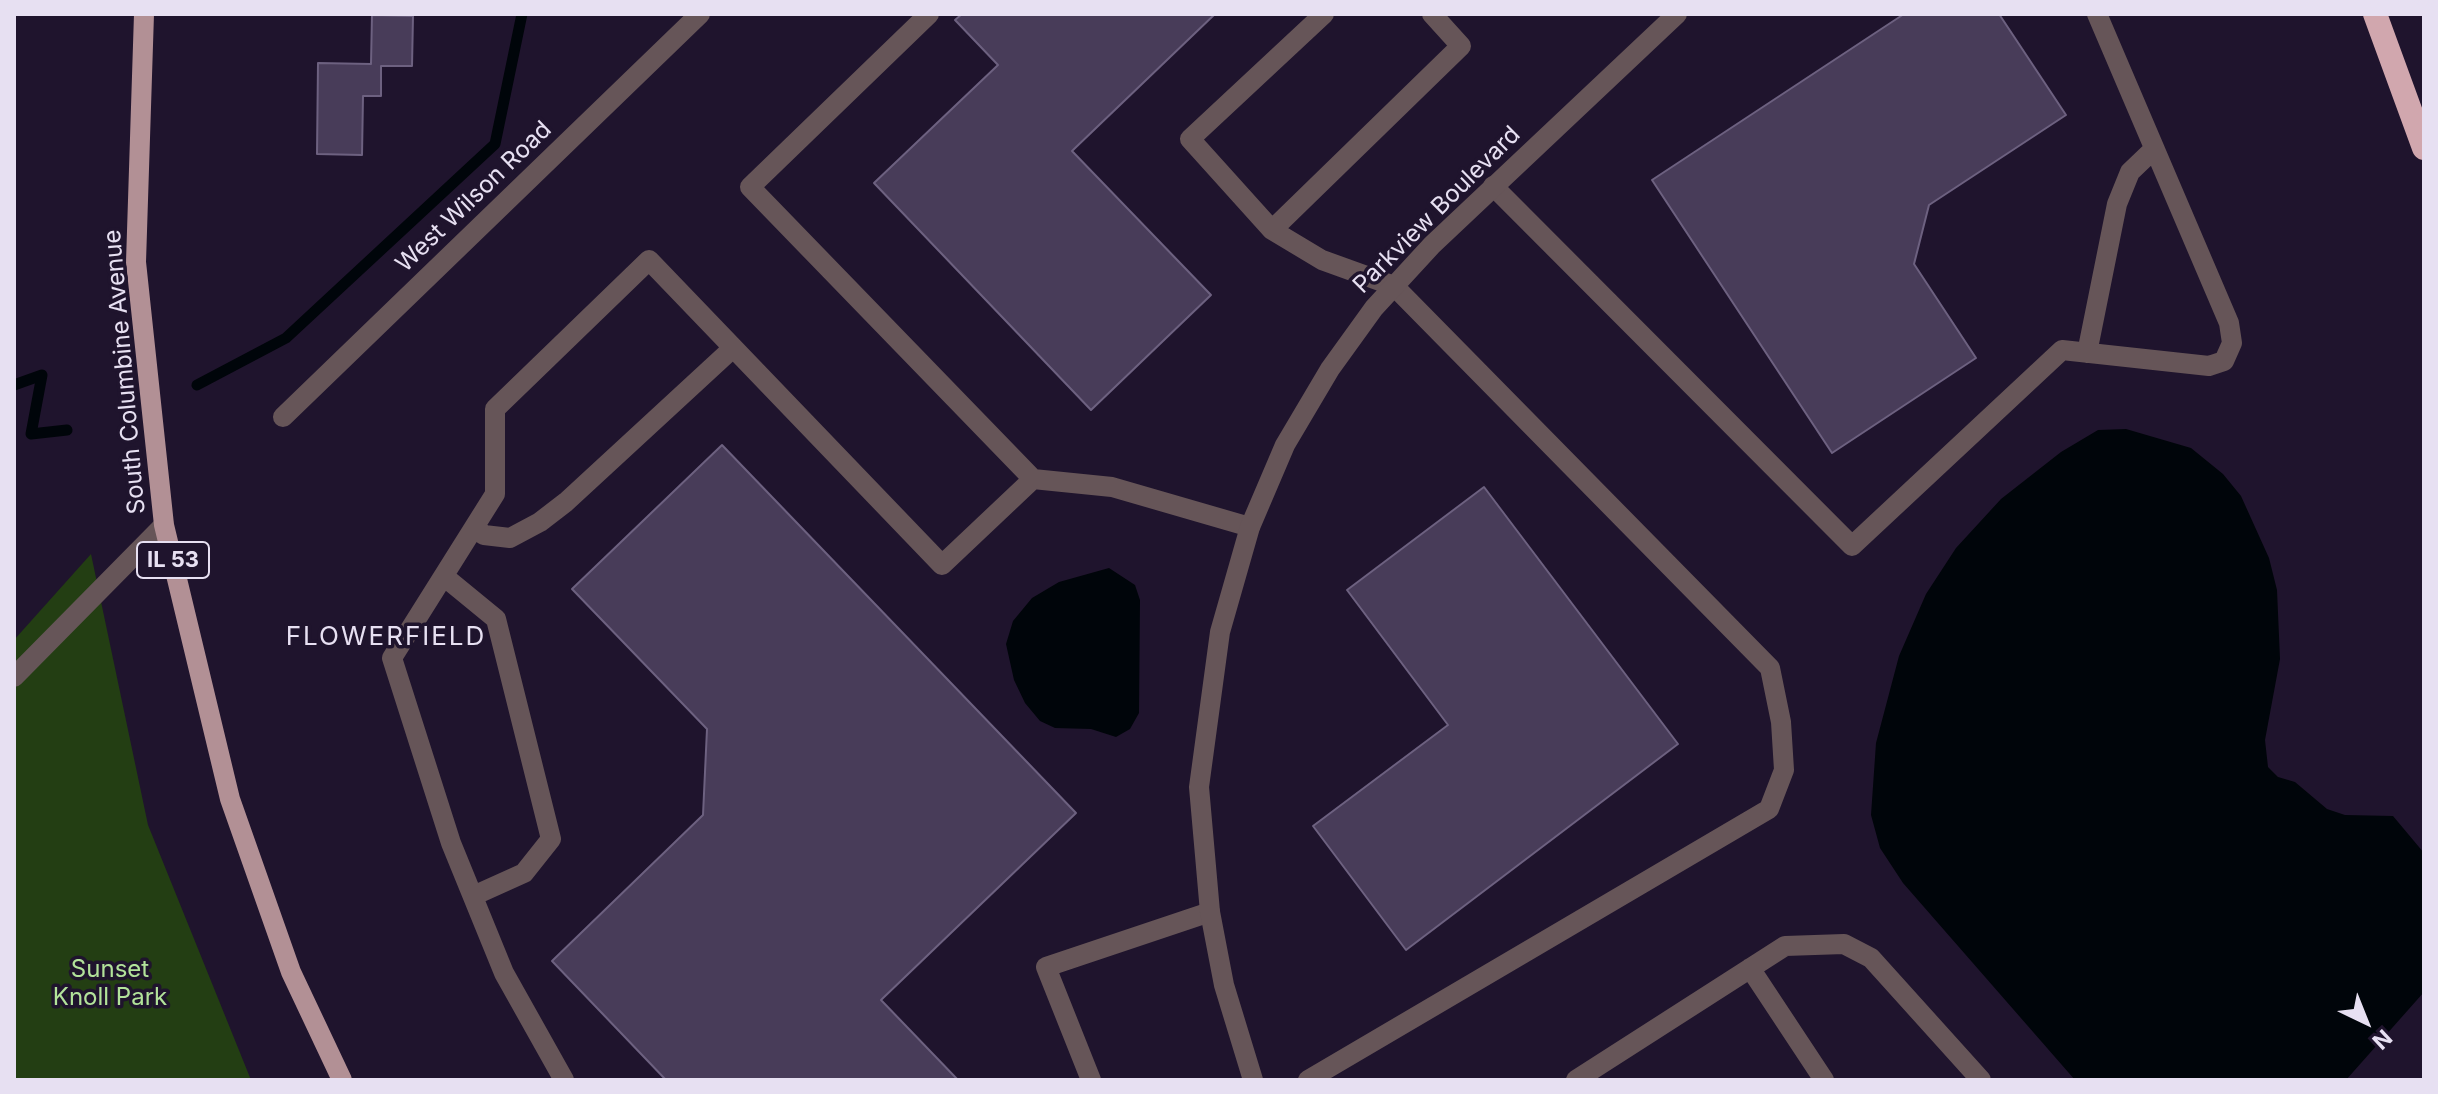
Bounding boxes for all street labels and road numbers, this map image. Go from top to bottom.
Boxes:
street label: West Wilson Road [390,115,558,279]
street label: Parkview Boulevard [1347,120,1527,300]
street label: South Columbine Avenue [98,229,152,515]
road number: IL 53 [137,542,209,578]

